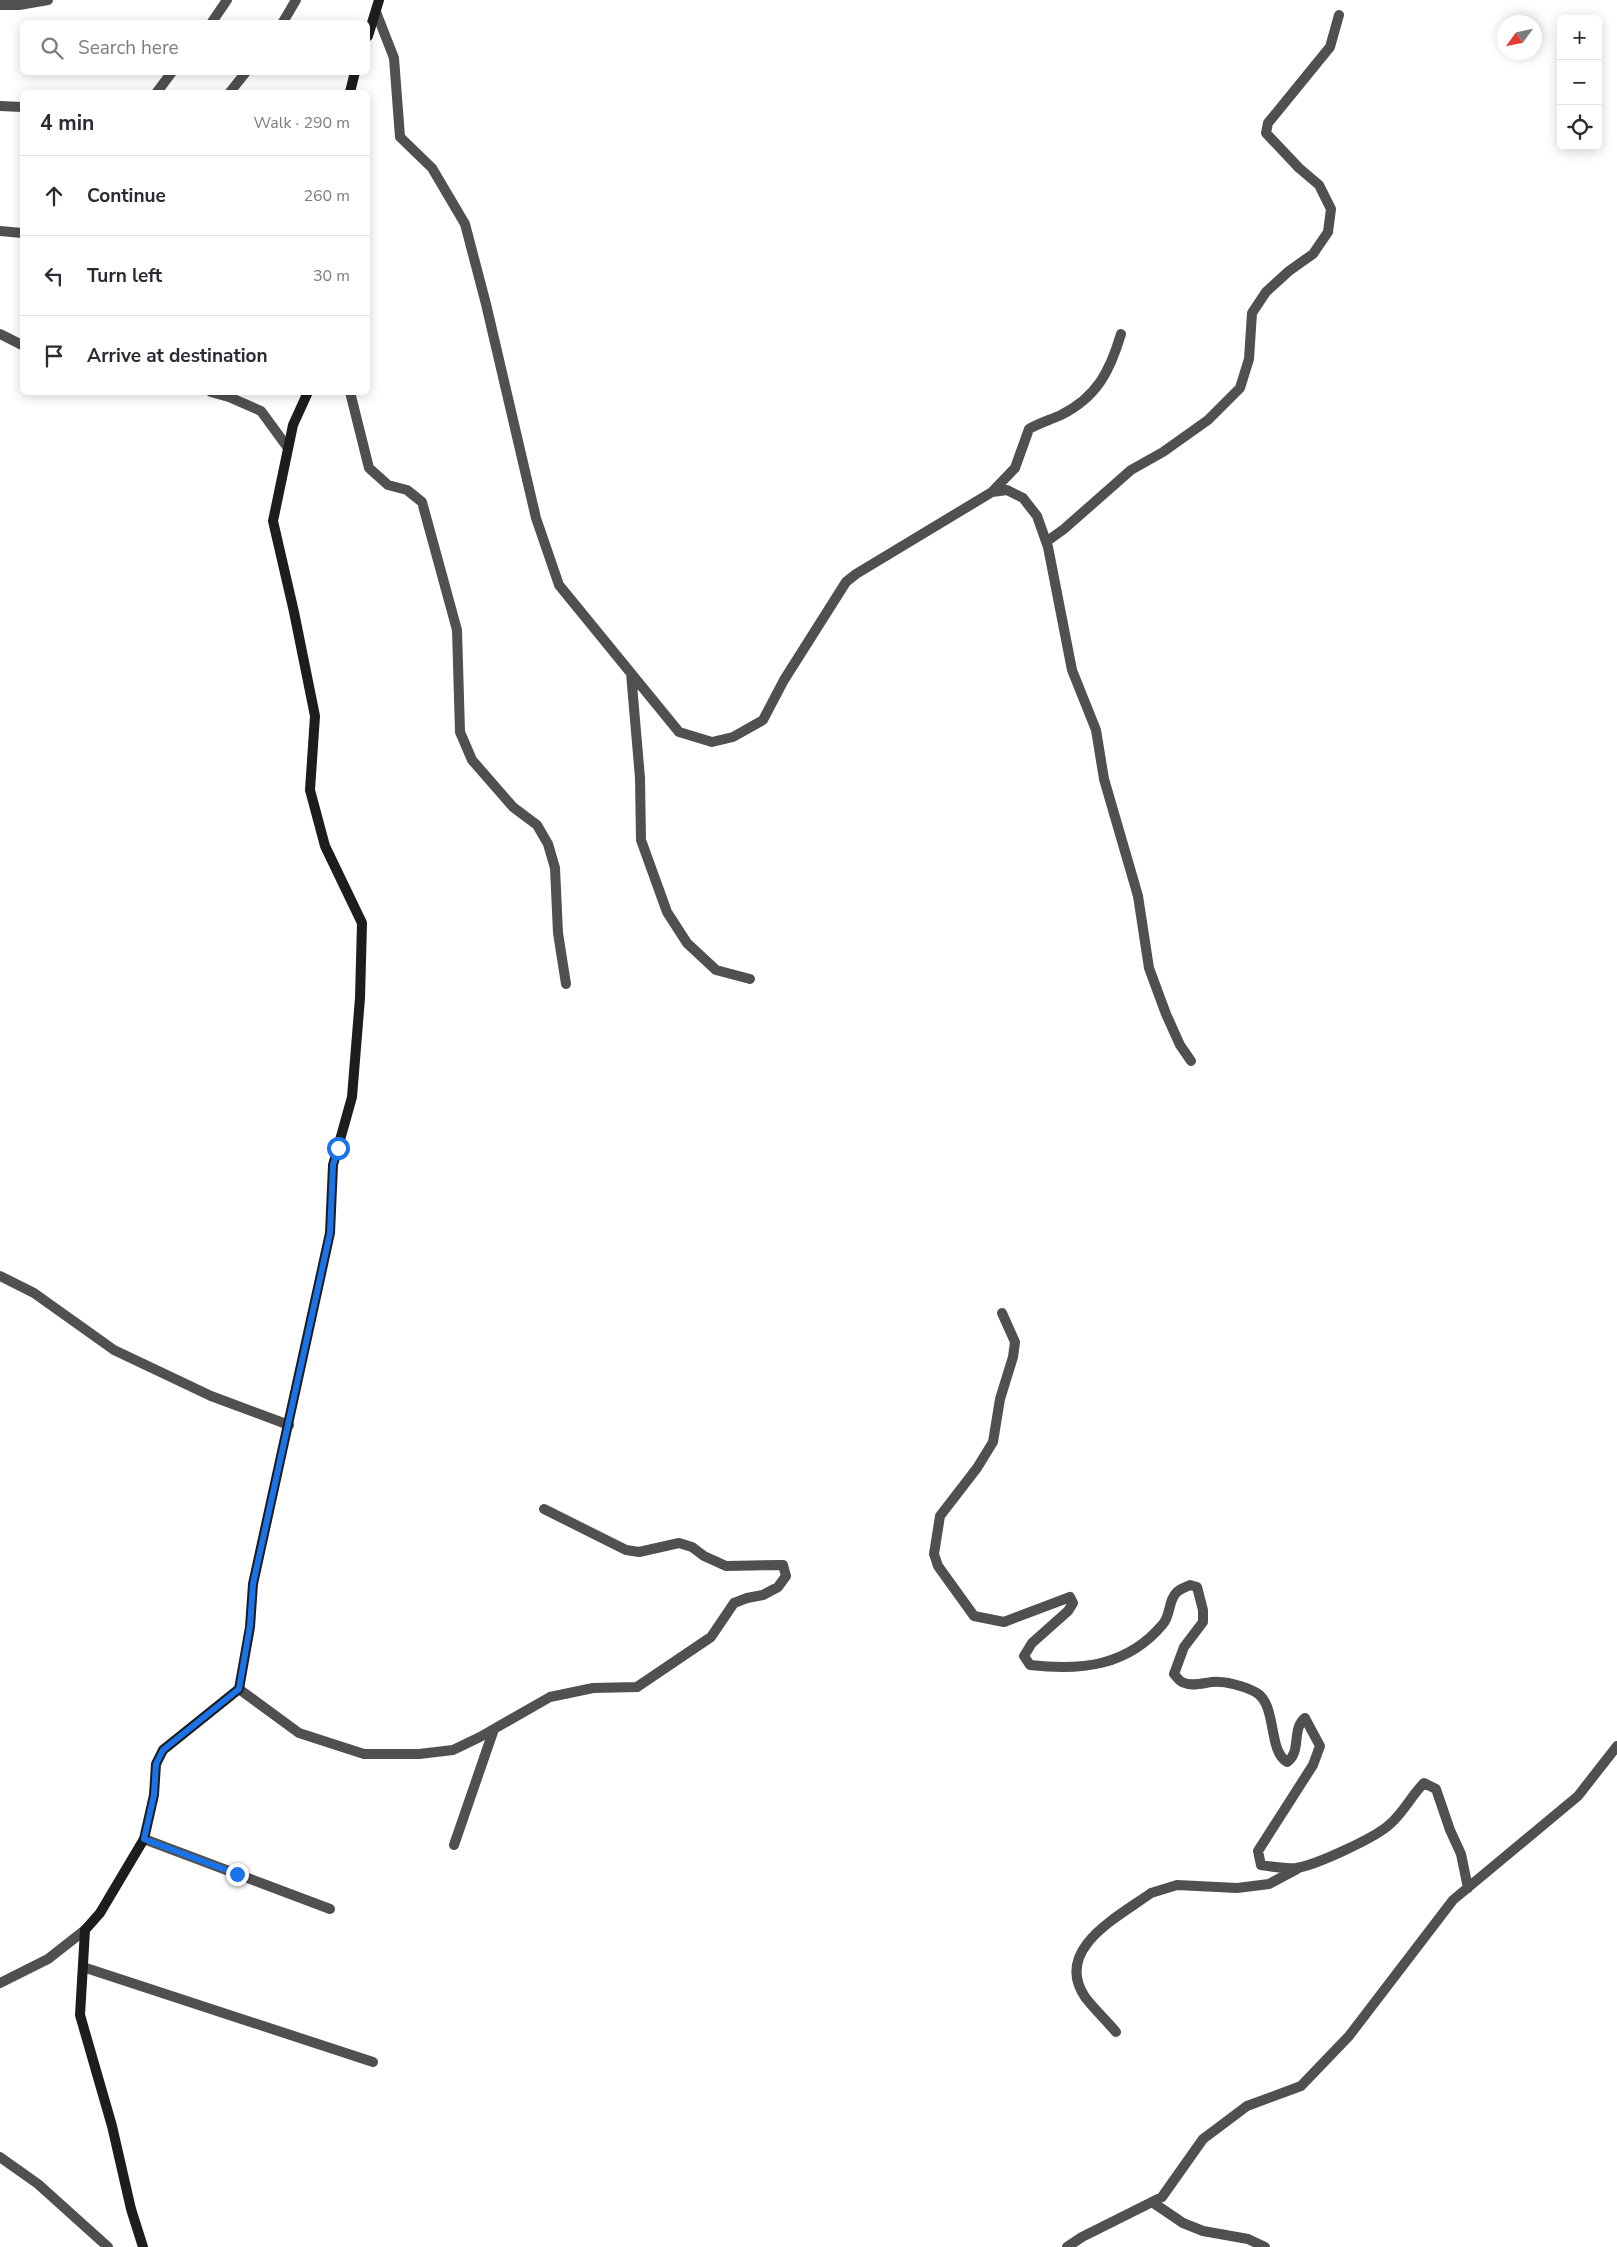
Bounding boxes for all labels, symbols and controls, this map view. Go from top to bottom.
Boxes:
north arrow [1497,15,1542,60]
map controls [1557,15,1602,150]
button: + [1557,15,1602,60]
search box [20,20,370,75]
icon: search [38,34,66,62]
text: Search here [78,35,179,61]
button: − [1557,60,1602,105]
button: locate [1557,105,1602,150]
text: 4 min [40,109,94,137]
text: Walk · 290 m [254,112,350,134]
icon: ahead [40,182,68,210]
text: Continue [87,183,166,209]
text: 260 m [303,185,350,207]
icon: left [40,262,68,290]
text: Turn left [87,263,162,289]
text: 30 m [313,265,350,287]
icon: arrive [40,342,68,370]
text: Arrive at destination [87,343,268,369]
route start [327,1137,350,1160]
route end [226,1863,249,1886]

